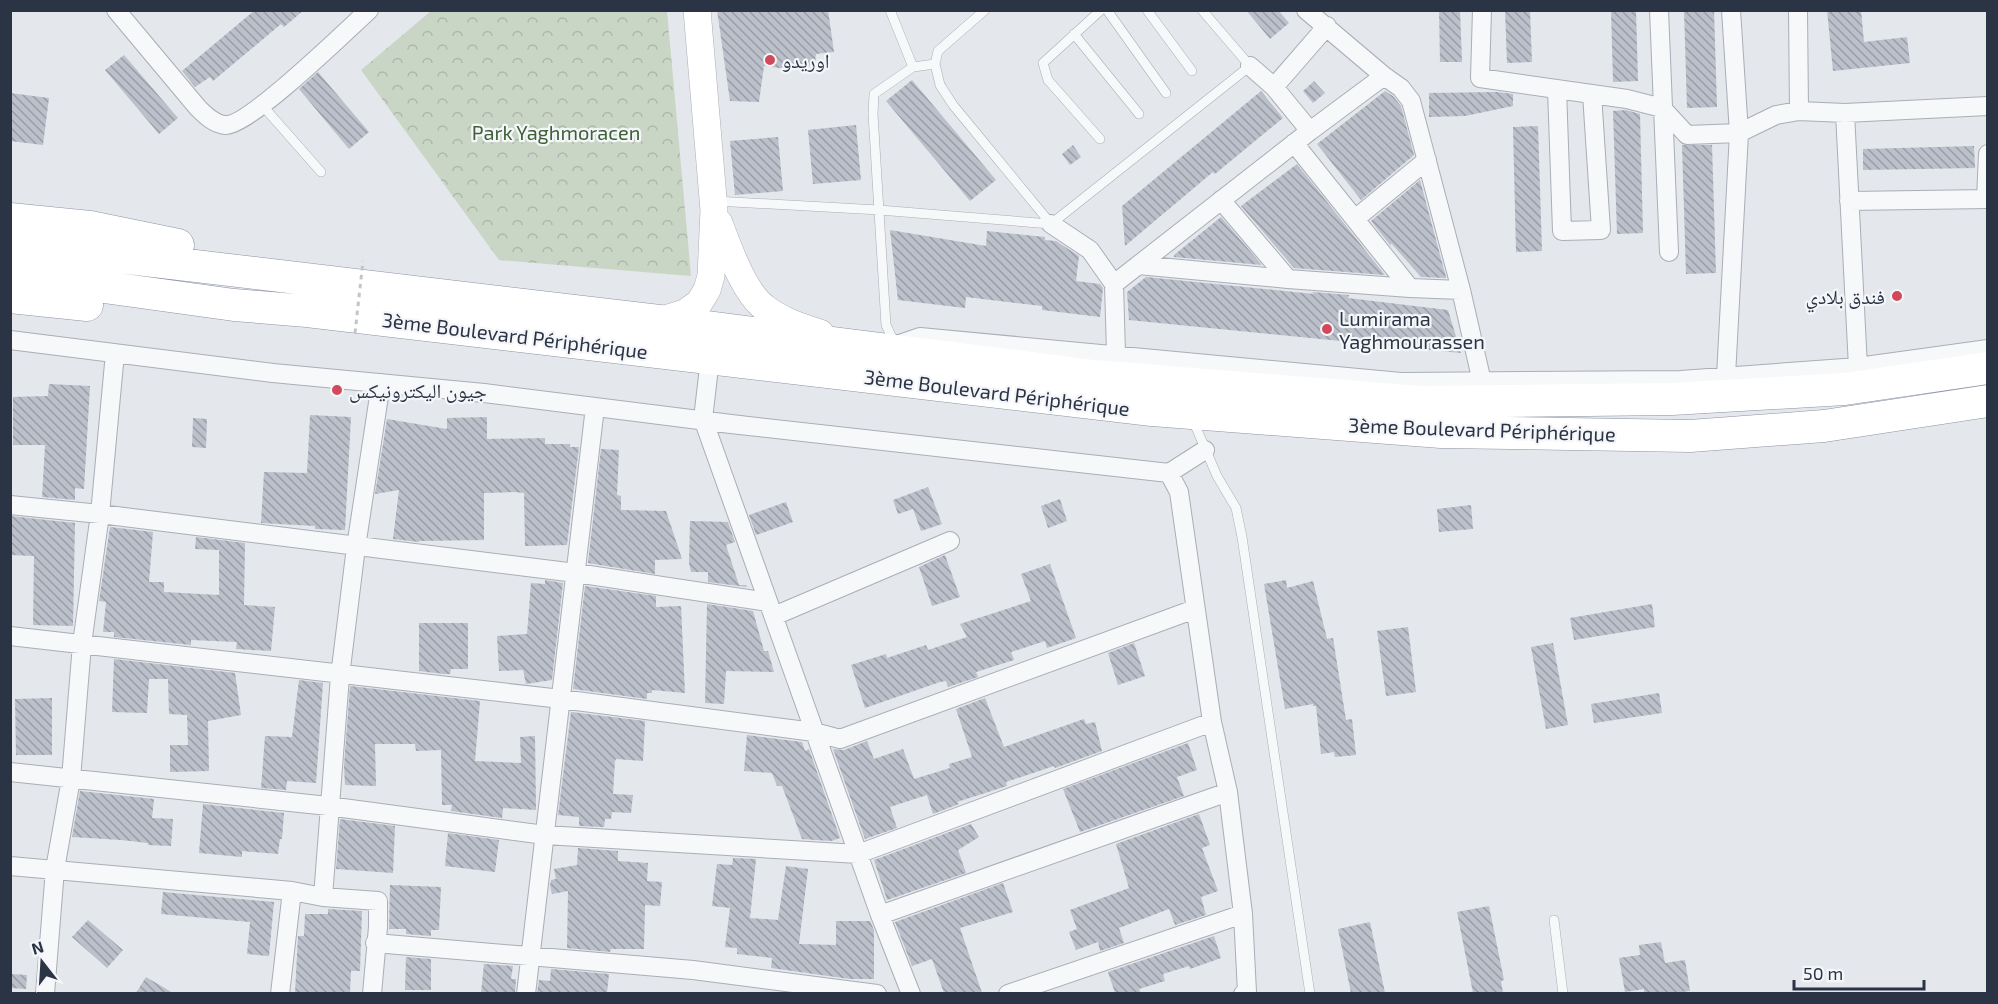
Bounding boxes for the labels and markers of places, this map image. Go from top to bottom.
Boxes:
place label: اوريدو [782,48,830,72]
marker: اوريدو [763,53,777,67]
place label: فندق بلادي [1806,284,1885,313]
marker: فندق بلادي [1890,289,1904,303]
place label: Lumirama Yaghmourassen [1339,306,1485,353]
marker: Lumirama Yaghmourassen [1320,322,1334,336]
place label: جيون اليكترونيكس [349,378,487,403]
marker: جيون اليكترونيكس [330,383,344,397]

